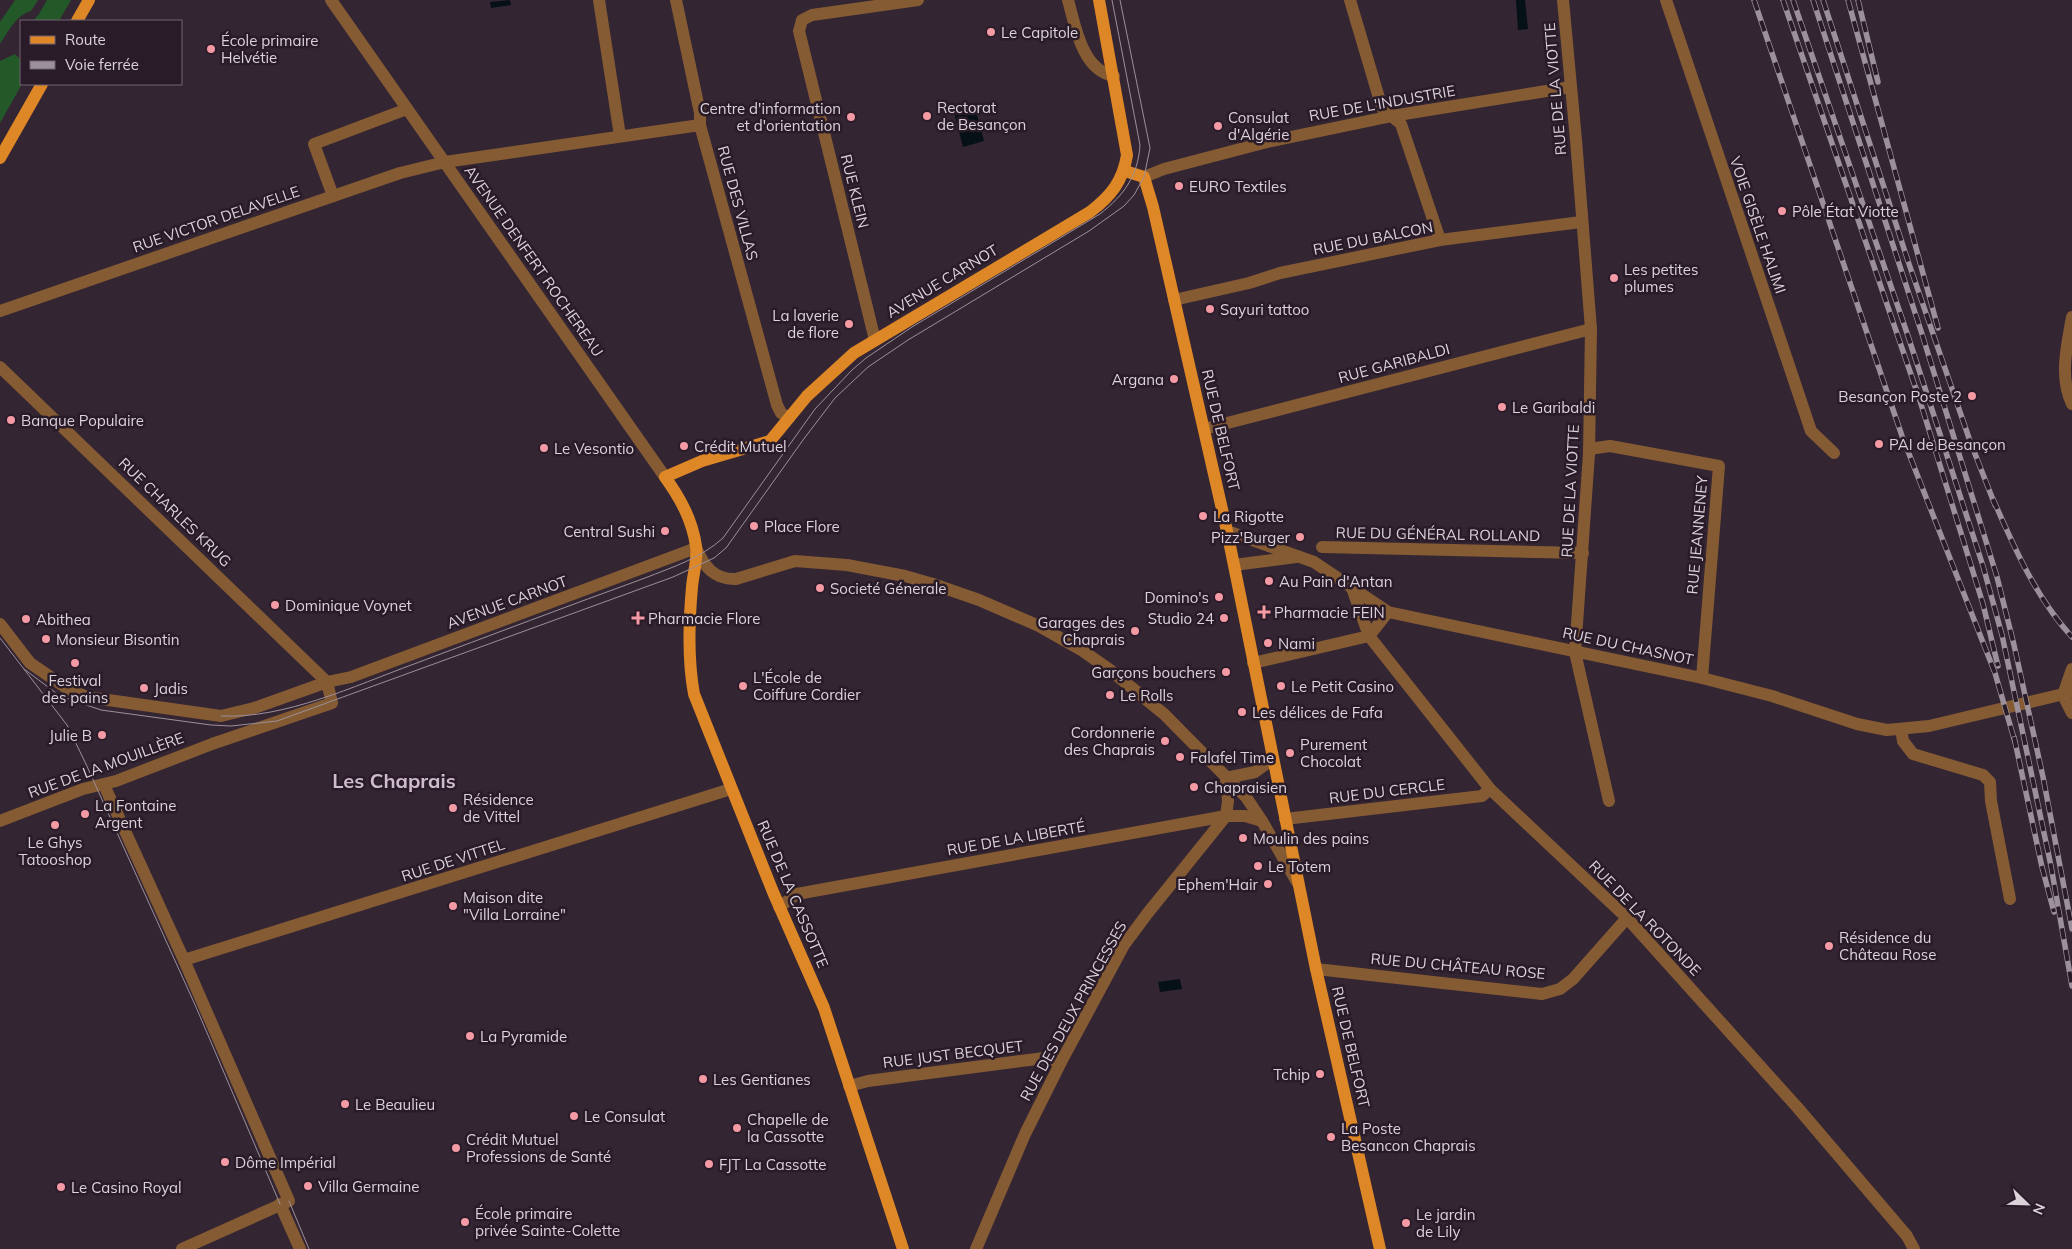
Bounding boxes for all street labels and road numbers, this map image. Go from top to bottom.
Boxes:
street label: RUE DE LA VIOTTE [1540,22,1570,156]
street label: RUE DE L'INDUSTRIE [1307,81,1457,125]
street label: RUE DES VILLAS [714,144,762,262]
street label: RUE KLEIN [837,152,873,230]
street label: VOIE GISÈLE HALIMI [1726,154,1790,296]
street label: AVENUE DENFERT ROCHEREAU [460,162,608,360]
street label: RUE VICTOR DELAVELLE [130,181,302,257]
street label: RUE DU BALCON [1311,217,1435,259]
street label: AVENUE CARNOT [883,240,1001,322]
street label: RUE GARIBALDI [1336,339,1452,387]
street label: RUE DE BELFORT [1198,367,1244,493]
street label: RUE DE LA VIOTTE [1557,424,1583,558]
street label: RUE CHARLES KRUG [115,453,235,571]
street label: RUE JEANNENEY [1682,474,1712,595]
street label: RUE DU GÉNÉRAL ROLLAND [1336,523,1540,545]
street label: AVENUE CARNOT [444,571,570,633]
street label: RUE DU CHASNOT [1561,623,1695,669]
street label: RUE DE LA MOUILLÈRE [25,728,187,802]
street label: RUE DU CERCLE [1328,774,1446,808]
street label: RUE DE LA LIBERTÉ [945,816,1087,859]
street label: RUE DE LA CASSOTTE [753,817,833,971]
street label: RUE DE VITTEL [399,834,507,886]
street label: RUE DE LA ROTONDE [1585,856,1705,980]
street label: RUE DES DEUX PRINCESSES [1016,918,1130,1104]
street label: RUE DU CHÂTEAU ROSE [1370,949,1546,983]
street label: RUE DE BELFORT [1328,984,1374,1110]
street label: RUE JUST BECQUET [882,1036,1024,1072]

